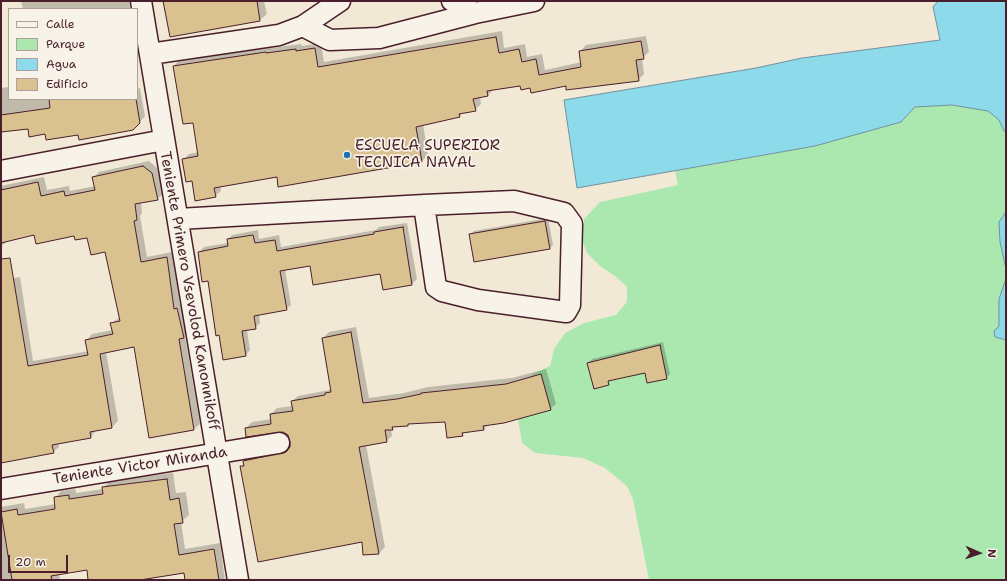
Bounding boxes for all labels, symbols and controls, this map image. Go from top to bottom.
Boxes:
legend [8,8,138,100]
text: Calle [46,16,75,32]
text: Parque [46,36,85,52]
text: Agua [46,56,76,72]
text: Edificio [46,76,88,92]
place label: ESCUELA SUPERIOR TECNICA NAVAL [355,137,500,172]
street label: Teniente Primero Vsevolod Kanonnikoff [156,150,222,432]
marker: ESCUELA SUPERIOR TECNICA NAVAL [342,150,352,160]
street label: Teniente Victor Miranda [52,443,228,489]
north arrow [959,533,999,573]
scale bar [10,547,70,573]
text: N [984,549,999,558]
text: 20 m [15,554,46,570]

